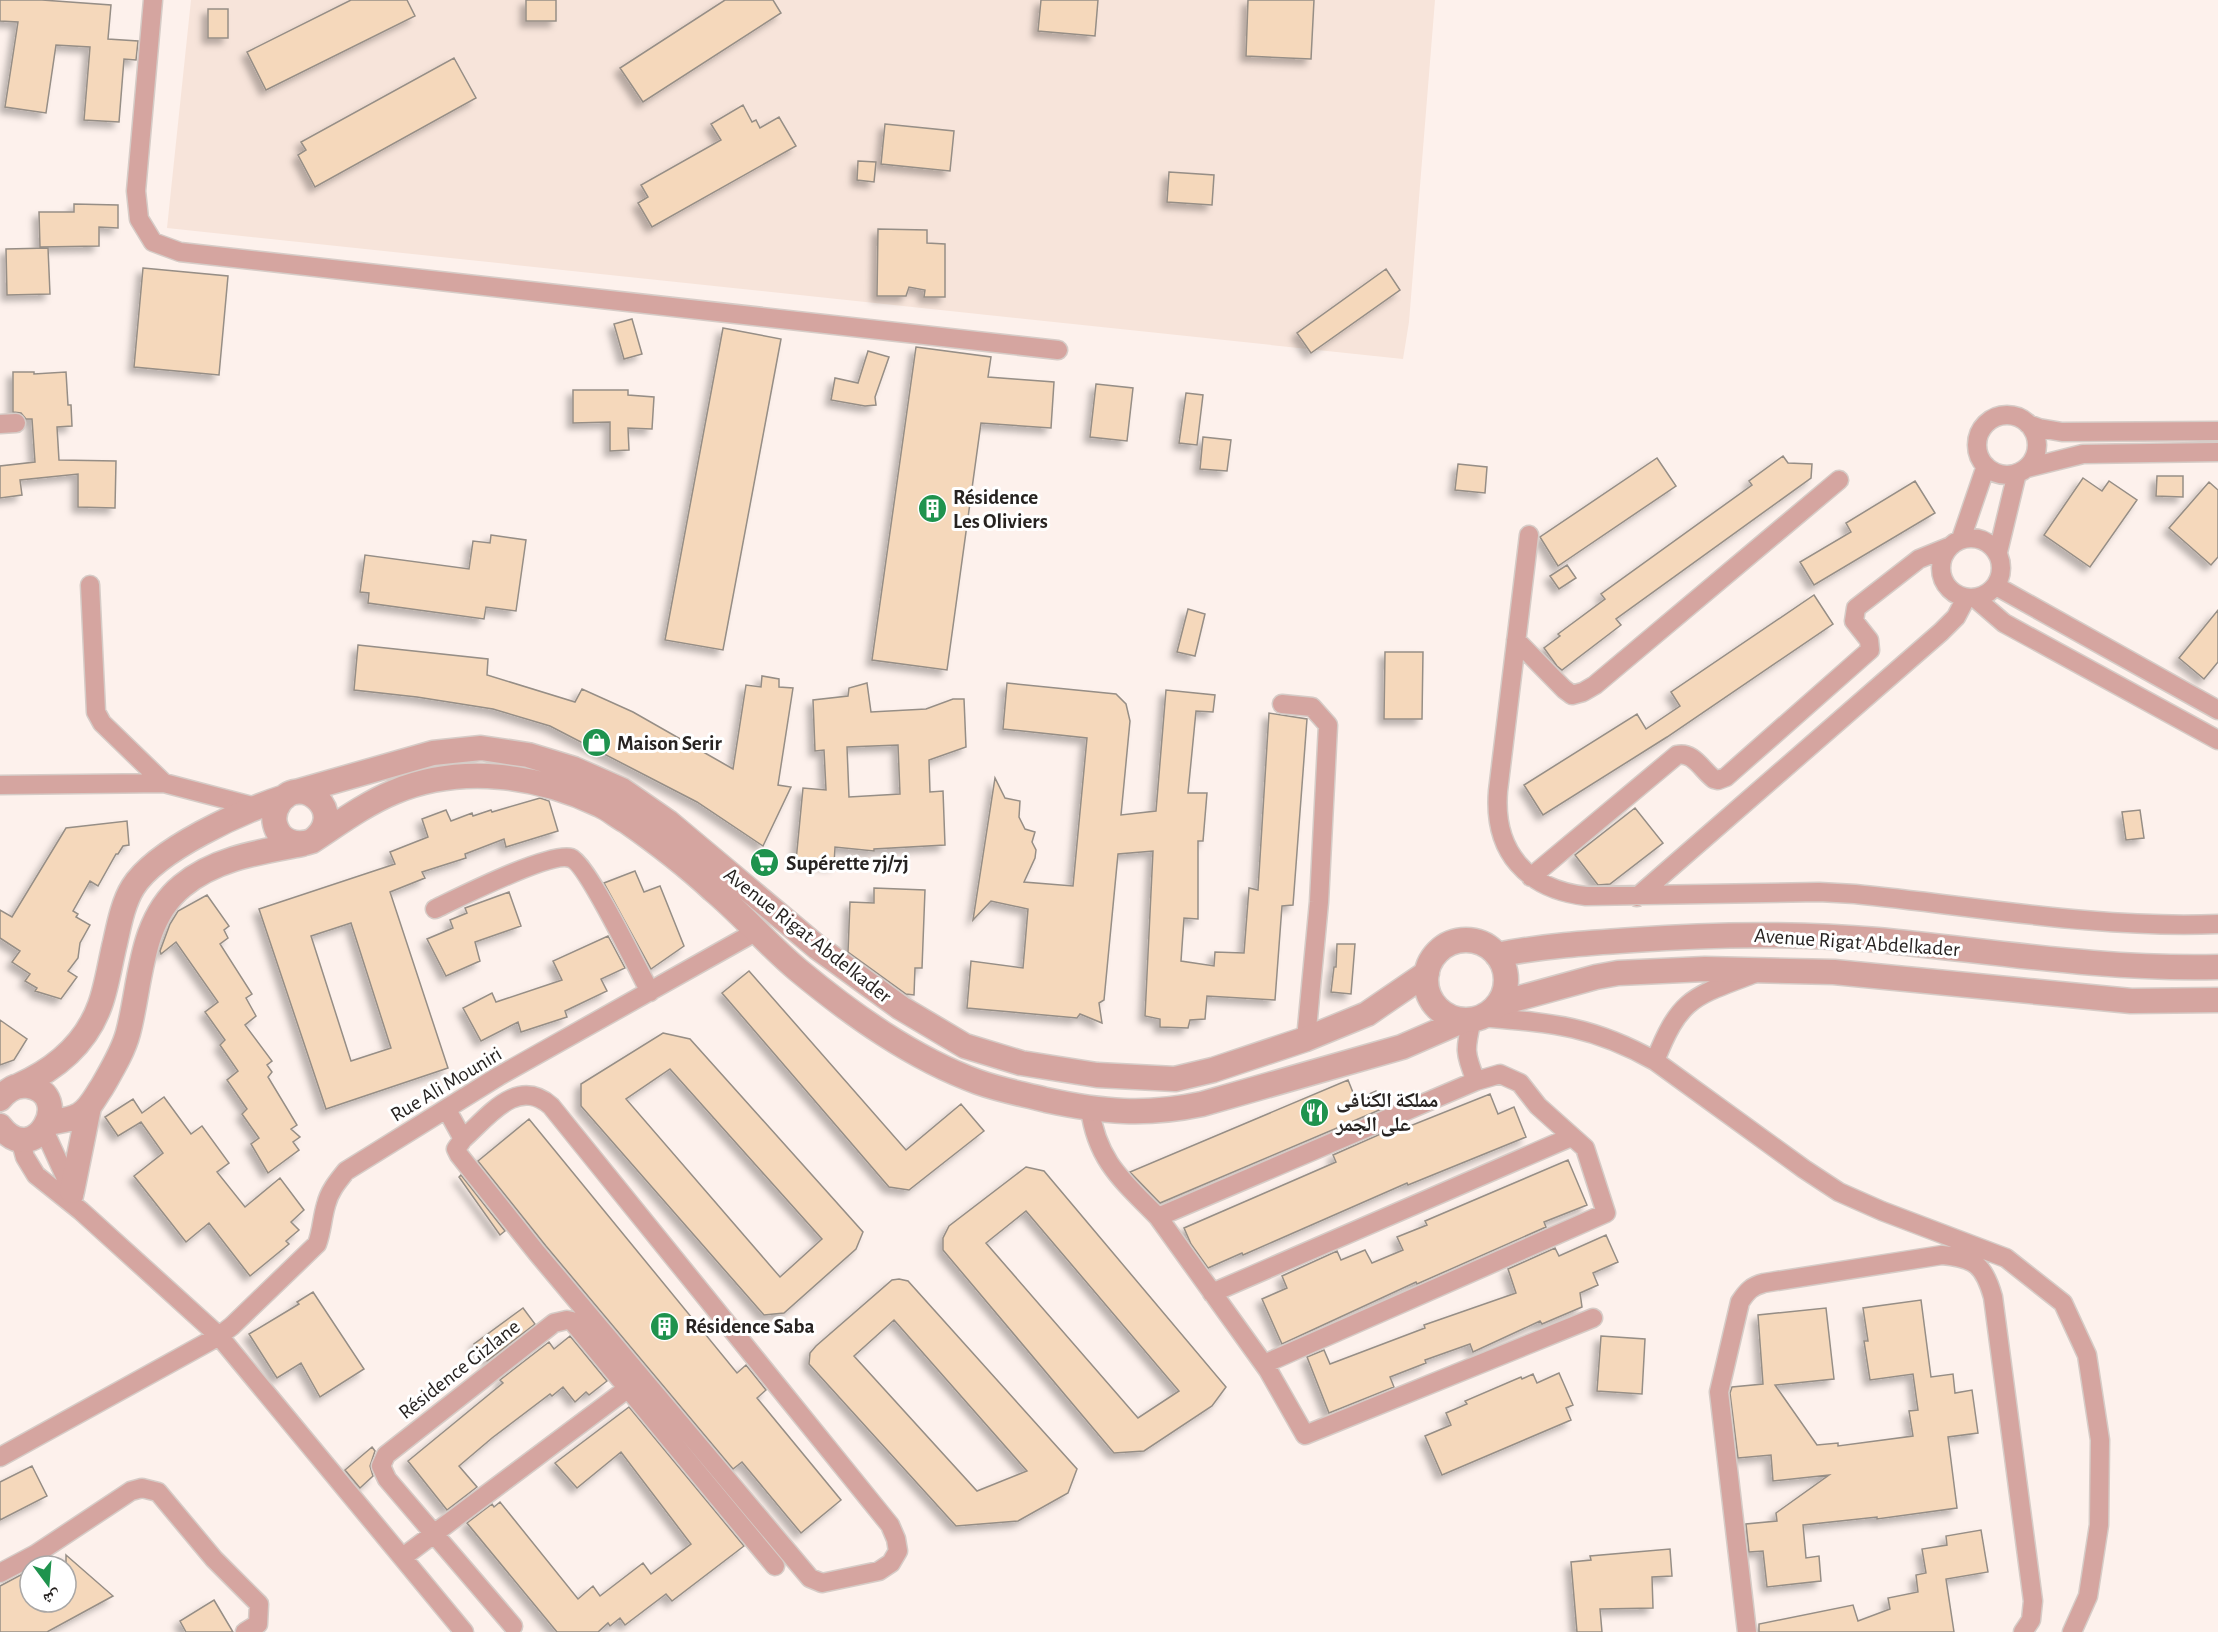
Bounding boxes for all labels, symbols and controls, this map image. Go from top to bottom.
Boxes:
place label: Résidence Les Oliviers [953,487,1048,532]
building icon: Résidence Les Oliviers [916,493,948,525]
shop icon: Maison Serir [580,727,612,759]
place label: Maison Serir [617,733,723,754]
supermarket icon: Supérette 7j/7j [749,847,781,879]
place label: Supérette 7j/7j [786,853,909,874]
street label: Avenue Rigat Abdelkader [720,864,896,1007]
street label: Avenue Rigat Abdelkader [1753,925,1961,960]
street label: Rue Ali Mouniri [387,1043,506,1126]
place label: مملكة الكنافى على الجمر [1335,1090,1438,1137]
restaurant icon: مملكة الكنافى على الجمر [1299,1096,1331,1128]
building icon: Résidence Saba [648,1310,680,1342]
street label: Résidence Gizlane [395,1316,524,1423]
place label: Résidence Saba [685,1316,815,1337]
north arrow [18,1554,78,1614]
text: ش [41,1586,62,1607]

